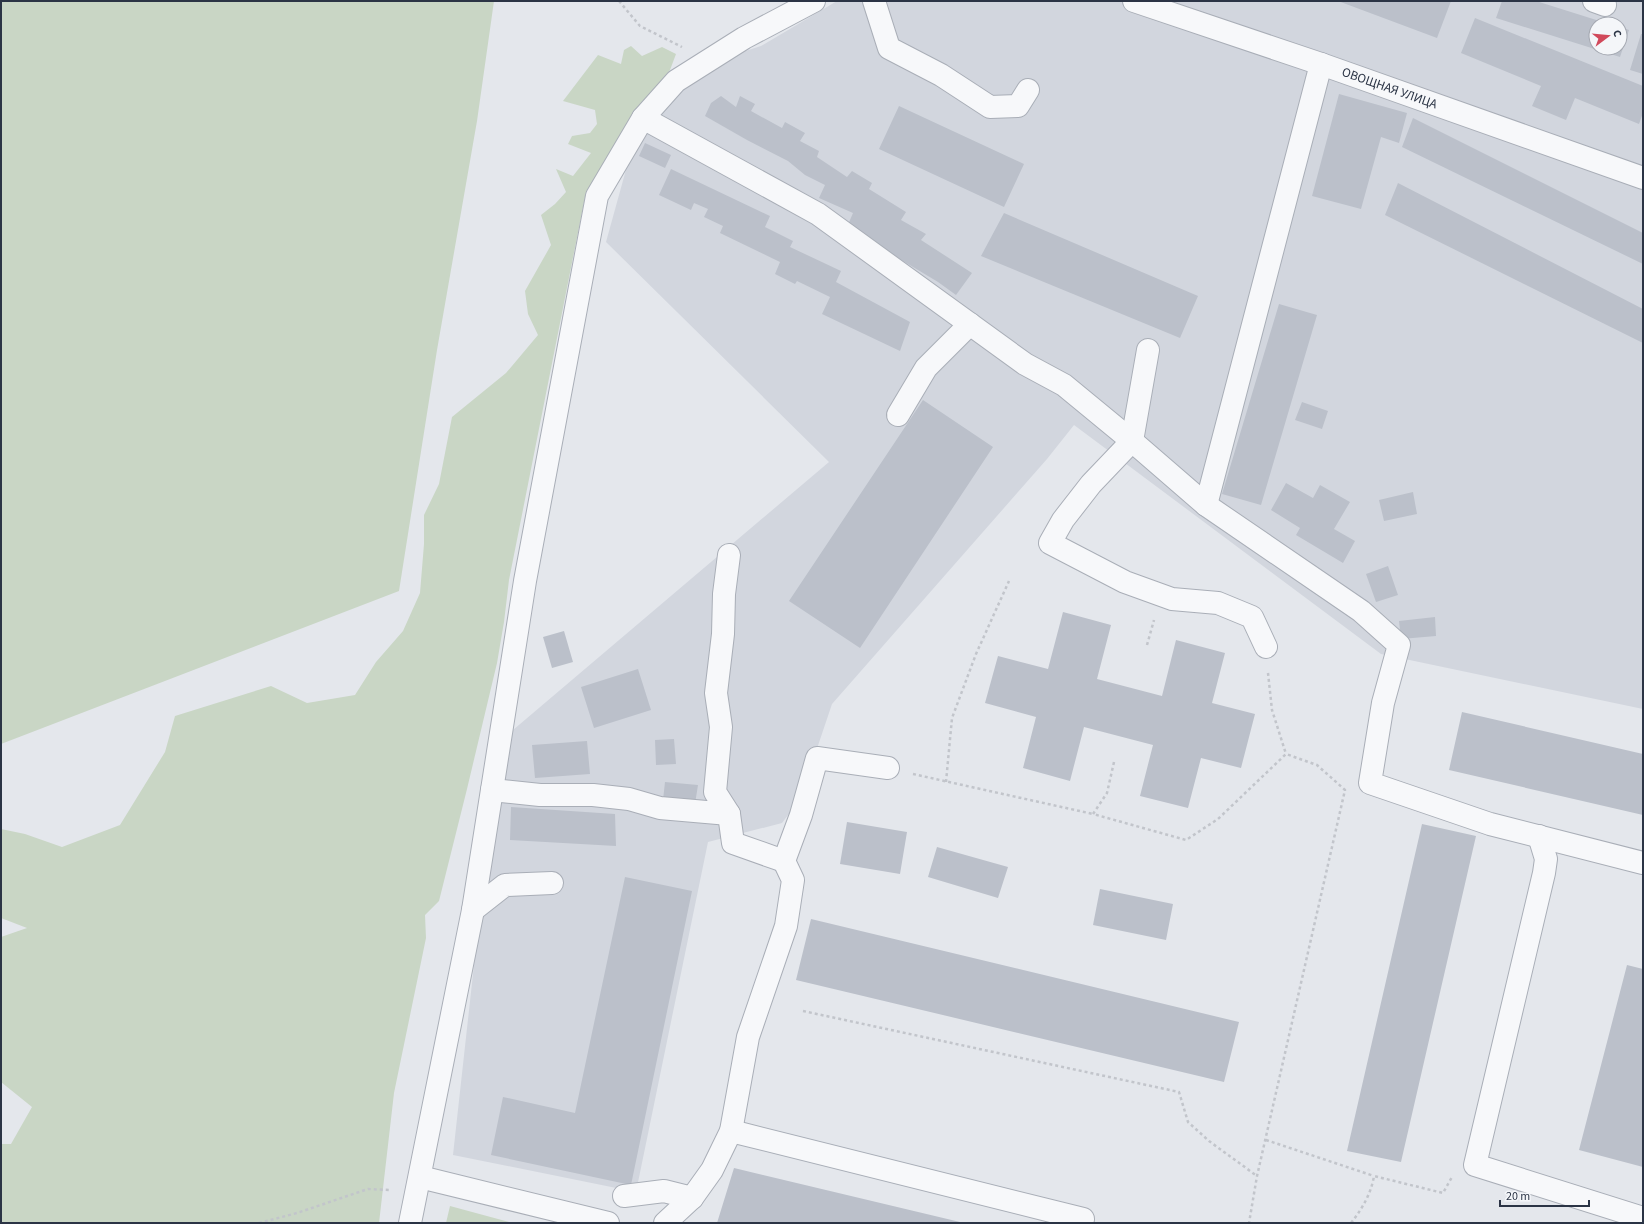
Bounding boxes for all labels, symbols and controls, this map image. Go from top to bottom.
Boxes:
north arrow [1588,16,1628,56]
text: С [1609,28,1625,39]
street label: ОВОЩНАЯ УЛИЦА [1339,63,1441,114]
scale bar [1500,1182,1589,1208]
text: 20 m [1506,1188,1530,1205]

